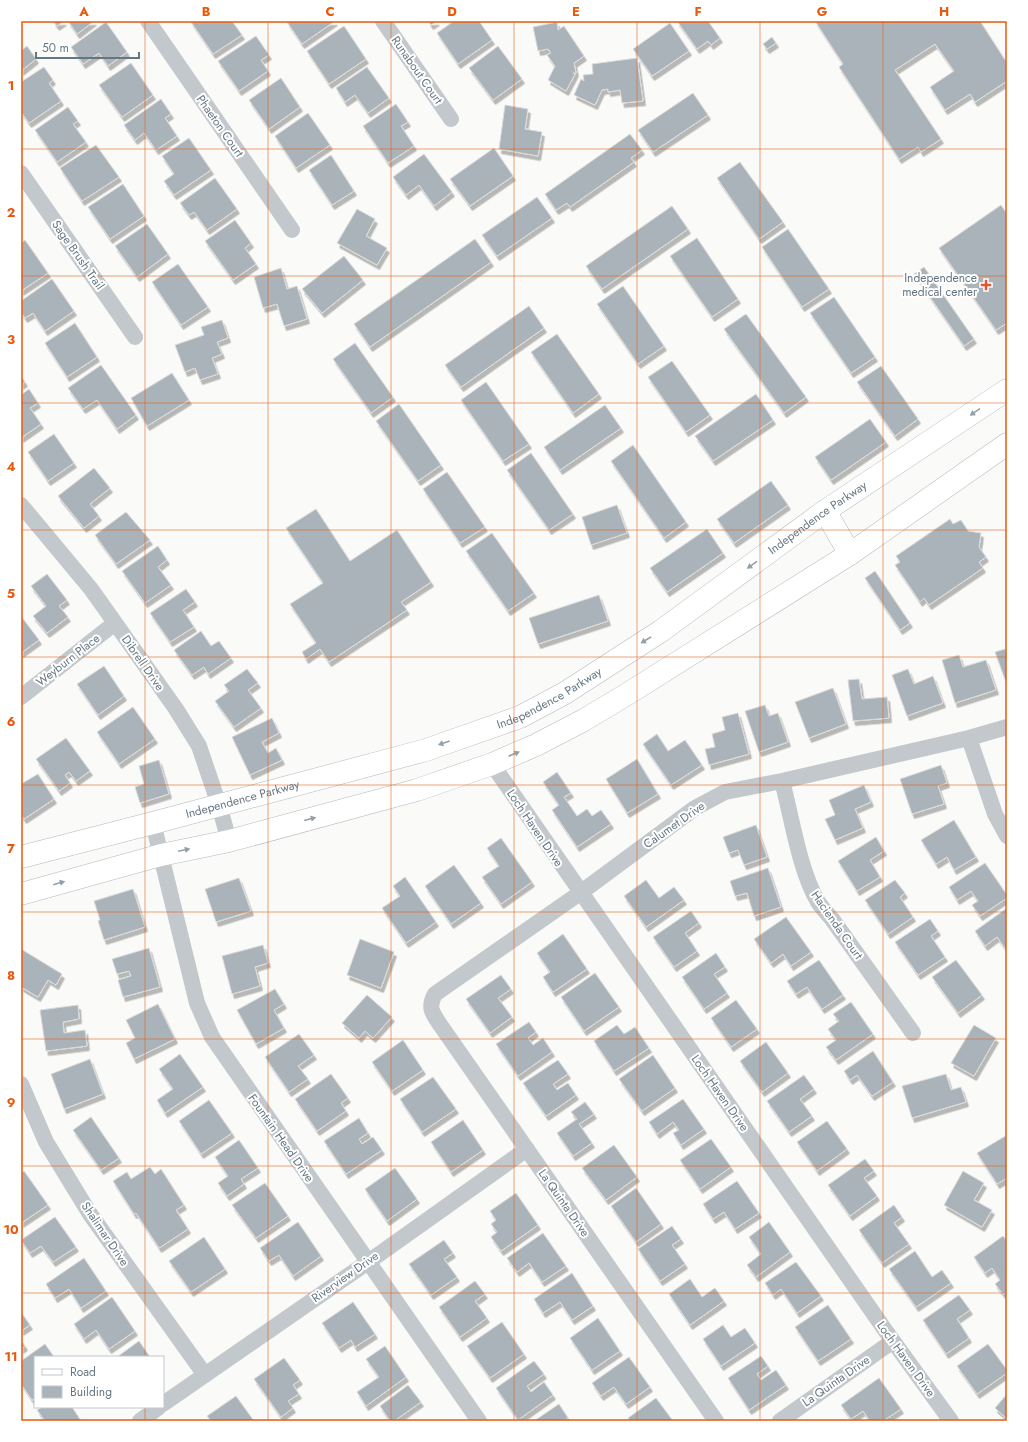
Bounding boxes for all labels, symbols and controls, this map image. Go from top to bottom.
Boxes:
text: A [78,2,89,21]
text: B [202,2,211,21]
text: C [325,2,335,21]
text: D [447,2,457,21]
text: E [572,2,580,21]
text: F [694,2,702,21]
text: G [817,2,828,21]
text: H [939,2,949,21]
street label: Runabout Court [387,32,447,108]
scale bar [36,34,139,60]
text: 50 m [42,39,69,57]
text: 1 [8,76,14,95]
street label: Phaeton Court [192,91,248,161]
text: 2 [7,203,15,222]
street label: Sage Brush Trail [47,217,109,293]
place label: Independence medical center [902,269,978,301]
marker: Independence medical center [980,279,992,291]
text: 3 [7,330,15,349]
one-way arrow [969,408,980,416]
text: 4 [6,457,16,476]
street label: Independence Parkway [764,476,871,559]
one-way arrow [747,561,757,569]
text: 5 [7,584,15,603]
street label: Weyburn Place [32,629,104,691]
street label: Dibrell Drive [117,632,169,694]
one-way arrow [640,637,652,644]
street label: Independence Parkway [494,662,606,733]
text: 6 [7,712,16,731]
one-way arrow [438,741,450,747]
one-way arrow [509,751,521,757]
street label: Independence Parkway [184,775,302,823]
street label: Loch Haven Drive [502,786,568,870]
street label: Calumet Drive [639,797,709,853]
one-way arrow [305,816,317,822]
text: 7 [7,839,15,858]
one-way arrow [178,846,190,852]
one-way arrow [53,880,65,886]
street label: Hacienda Court [807,887,867,963]
text: 8 [7,966,15,985]
street label: Loch Haven Drive [687,1051,753,1135]
street label: Fountain Head Drive [244,1090,318,1186]
text: 9 [7,1093,16,1112]
street label: La Quinta Drive [534,1166,594,1240]
street label: Shalimar Drive [77,1198,133,1270]
text: 10 [3,1220,19,1239]
street label: Riverview Drive [308,1247,382,1307]
street label: Loch Haven Drive [872,1317,940,1401]
text: 11 [4,1347,18,1366]
street label: La Quinta Drive [799,1351,873,1411]
legend [34,1356,164,1408]
text: Road [70,1363,96,1381]
text: Building [70,1383,112,1401]

